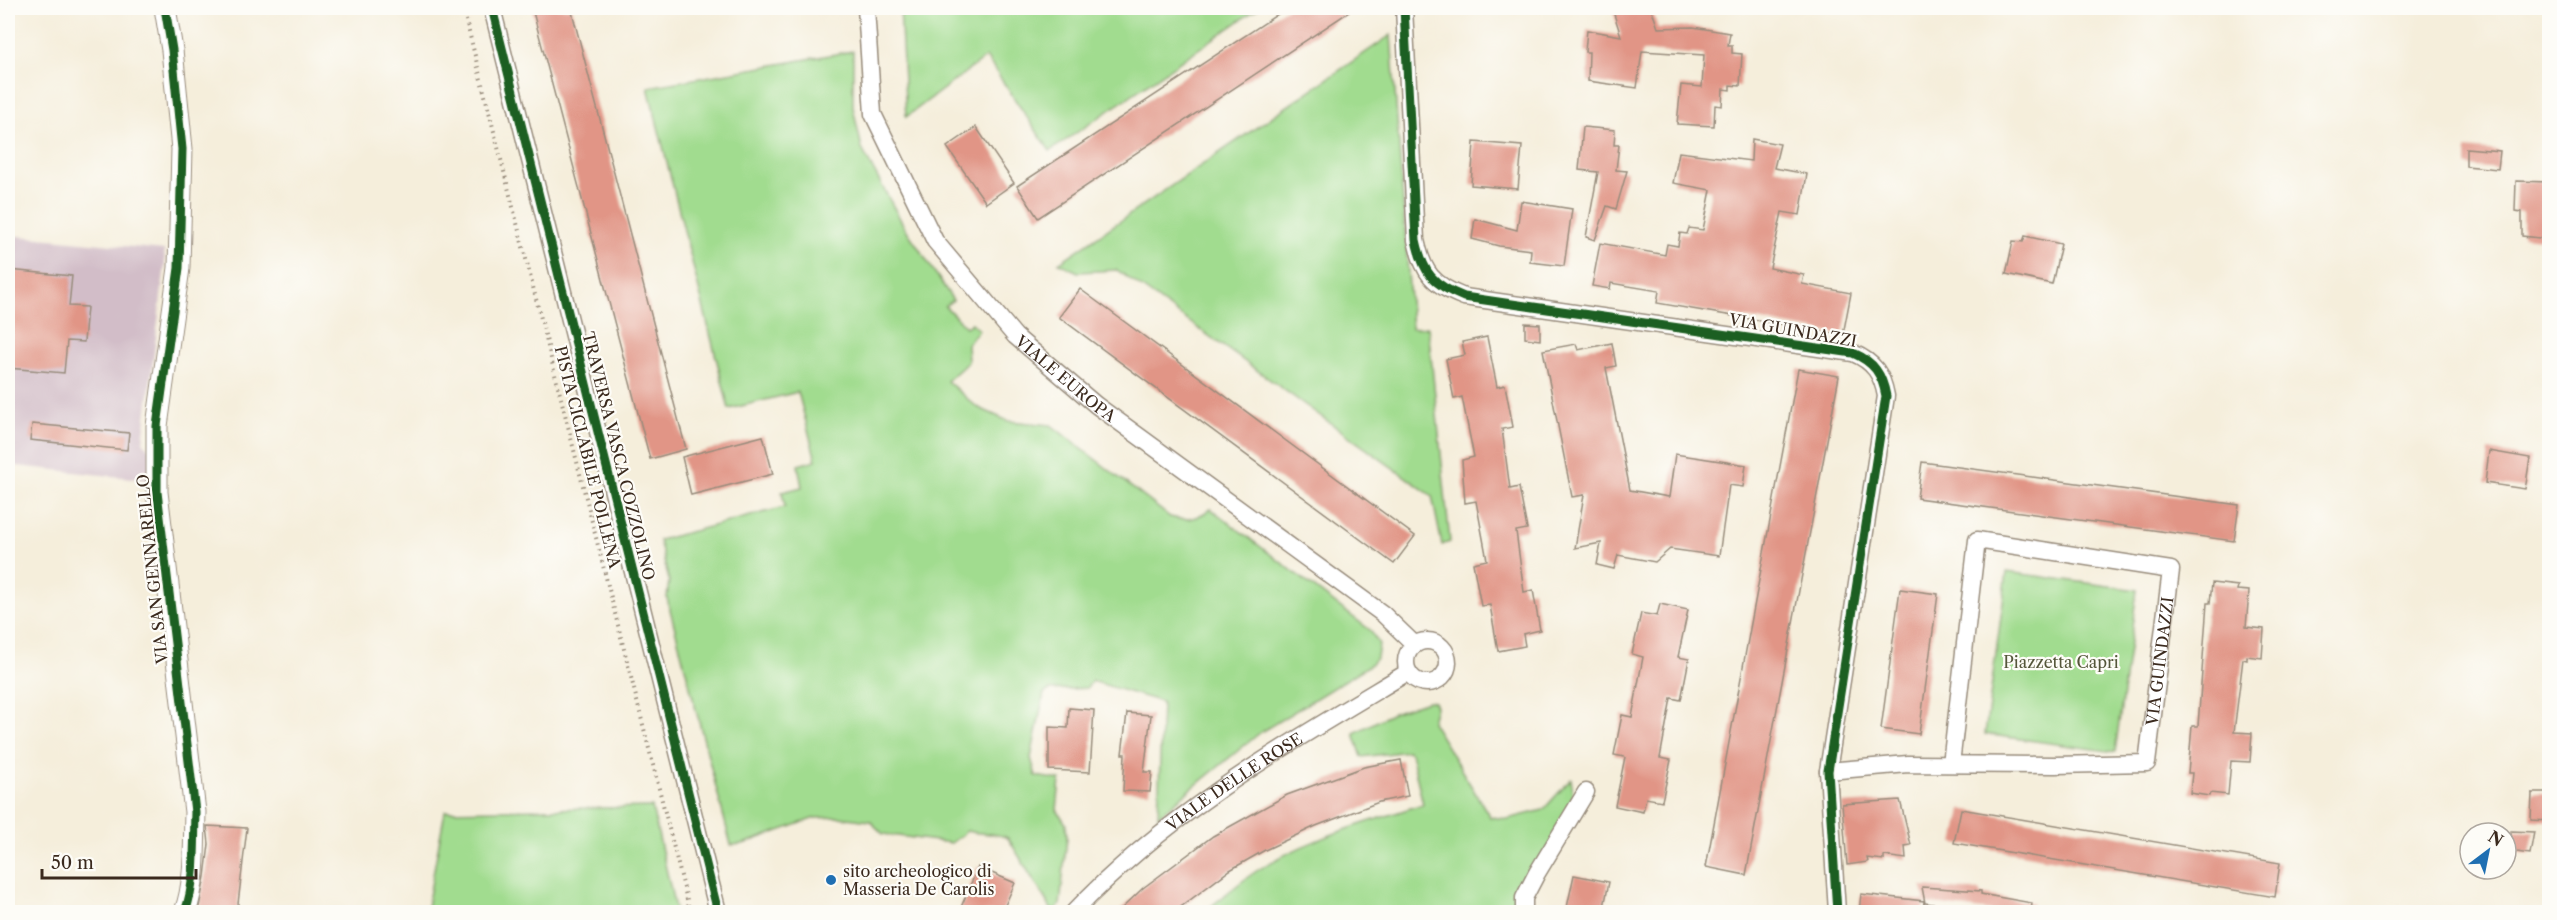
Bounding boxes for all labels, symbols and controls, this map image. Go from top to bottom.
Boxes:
street label: VIA GUINDAZZI [1726,309,1859,351]
street label: TRAVERSA VASCA COZZOLINO [578,330,660,582]
street label: VIALE EUROPA [1011,330,1121,427]
street label: PISTA CICLABILE POLLENA [551,344,626,572]
street label: VIA SAN GENNARELLO [132,473,172,666]
street label: VIA GUINDAZZI [2142,596,2178,728]
park label: Piazzetta Capri [2003,652,2119,672]
street label: VIALE DELLE ROSE [1161,728,1306,836]
north arrow [2458,821,2518,881]
text: N [2485,826,2507,850]
scale bar [42,842,196,880]
text: 50 m [51,852,94,874]
place label: sito archeologico di Masseria De Carolis [843,861,994,899]
marker: sito archeologico di Masseria De Carolis [824,873,838,887]

